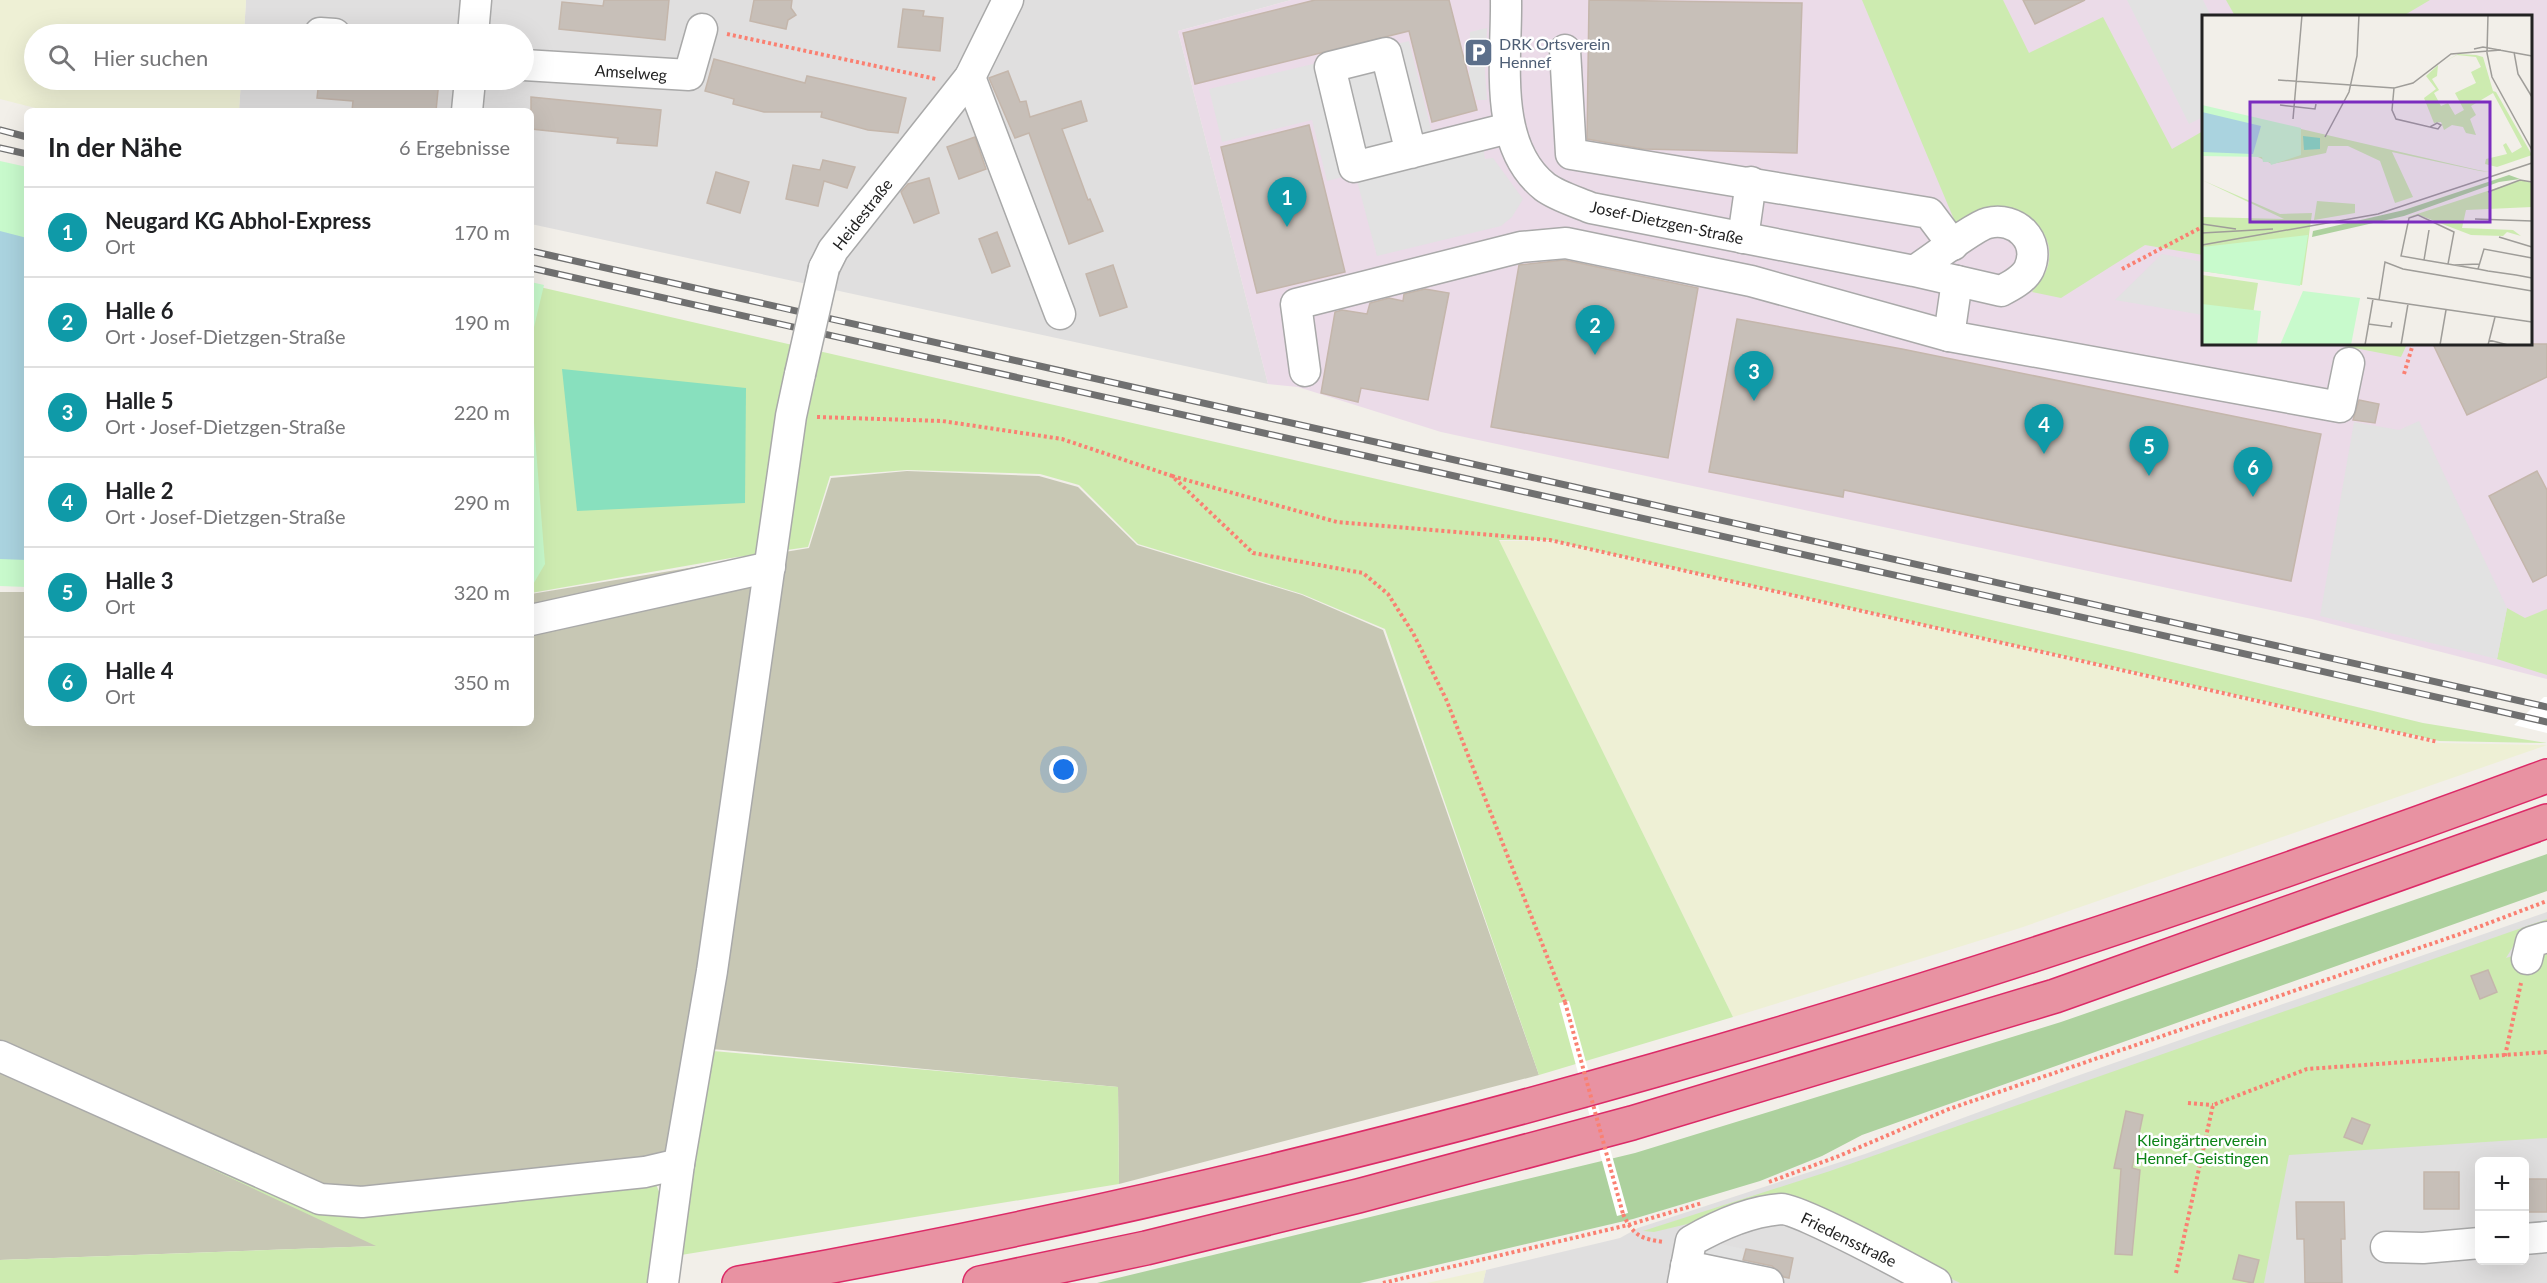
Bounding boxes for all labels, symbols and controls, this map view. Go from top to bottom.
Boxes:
inset map [2202,15,2532,345]
search box [24,24,534,90]
place label: DRK Ortsverein Hennef [1499,34,1610,71]
parking icon: DRK Ortsverein Hennef [1462,36,1494,68]
icon: search [45,41,78,74]
text: Hier suchen [93,44,208,71]
street label: Amselweg [594,60,668,84]
text: In der Nähe [48,131,182,163]
text: 6 Ergebnisse [399,135,510,159]
street label: Heidestraße [828,174,896,254]
pin: 1 [1268,178,1306,227]
street label: Josef-Dietzgen-Straße [1589,196,1745,248]
text: Neugard KG Abhol-Express [105,207,371,234]
text: 1 [62,220,73,244]
text: 170 m [454,220,510,244]
text: Ort [105,234,135,258]
text: Halle 6 [105,297,174,324]
pin: 2 [1576,306,1614,355]
text: 2 [62,310,73,334]
text: 190 m [454,310,510,334]
text: Ort · Josef-Dietzgen-Straße [105,324,346,348]
pin: 3 [1734,352,1774,401]
text: Halle 5 [105,387,174,414]
text: 3 [62,400,73,424]
text: 220 m [454,400,510,424]
pin: 4 [2024,404,2064,454]
text: Ort · Josef-Dietzgen-Straße [105,414,346,438]
pin: 5 [2130,426,2168,476]
pin: 6 [2234,448,2272,497]
text: Halle 2 [105,477,174,504]
text: 4 [62,490,73,514]
text: 290 m [454,490,510,514]
text: Ort · Josef-Dietzgen-Straße [105,504,346,528]
text: Halle 3 [105,567,174,594]
text: 5 [62,580,73,604]
text: 320 m [454,580,510,604]
text: Ort [105,594,135,618]
text: Halle 4 [105,657,174,684]
text: 6 [62,670,73,694]
text: 350 m [454,670,510,694]
text: Ort [105,684,135,708]
your location [1049,755,1078,784]
park label: Kleingärtnerverein Hennef-Geistingen [2135,1130,2269,1167]
map controls [2475,1157,2529,1265]
button: + [2475,1157,2529,1211]
street label: Friedensstraße [1798,1208,1900,1270]
button: − [2475,1211,2529,1265]

